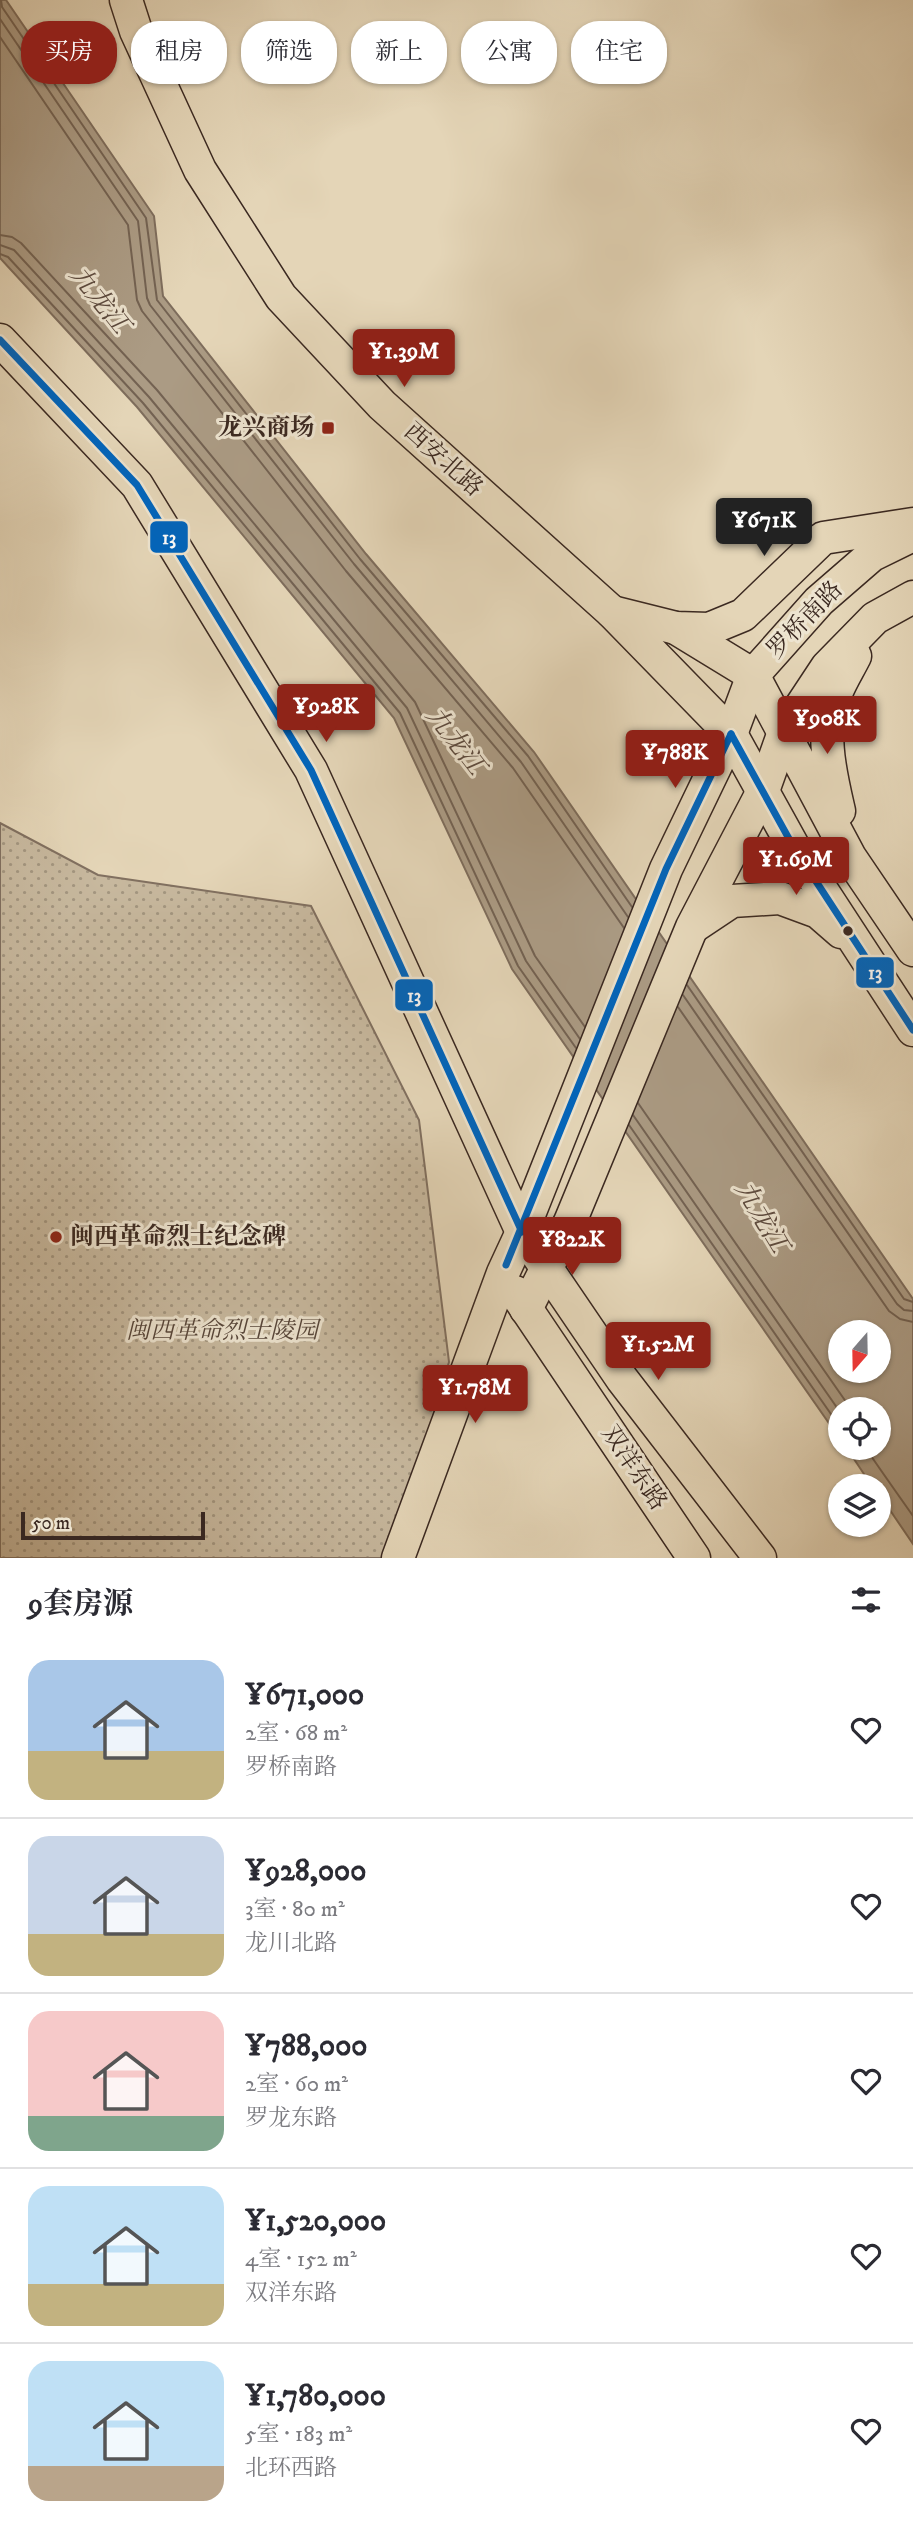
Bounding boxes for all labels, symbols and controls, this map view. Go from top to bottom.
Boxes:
chip: 买房 [21,21,117,84]
chip: 租房 [131,21,227,84]
chip: 筛选 [241,21,337,84]
chip: 新上 [351,21,447,84]
chip: 公寓 [461,21,557,84]
chip: 住宅 [571,21,667,84]
water label: 九龙江 [62,259,139,344]
pin: ¥1.39M [347,330,461,389]
text: ¥1.39M [369,337,439,366]
place label: 龙兴商场 [218,413,314,443]
street label: 西安北路 [397,417,489,503]
marker: 龙兴商场 [320,420,336,436]
pin: ¥671K [715,498,813,558]
text: ¥671K [732,506,796,535]
line badge: 13 [149,520,189,554]
text: 13 [162,527,176,550]
street label: 罗桥南路 [761,575,849,665]
pin: ¥928K [277,684,375,744]
text: ¥928K [293,692,359,721]
pin: ¥908K [778,696,876,756]
water label: 九龙江 [418,700,494,785]
text: ¥908K [794,704,860,733]
pin: ¥788K [626,730,724,790]
text: ¥788K [642,738,708,767]
pin: ¥1.69M [739,838,853,897]
text: ¥1.69M [759,845,833,874]
unlabelled marker [841,924,855,938]
line badge: 13 [855,956,895,989]
text: 13 [868,962,882,985]
line badge: 13 [394,978,434,1012]
text: 13 [407,985,421,1008]
water label: 九龙江 [727,1175,797,1262]
pin: ¥822K [523,1218,621,1277]
place label: 闽西革命烈士纪念碑 [70,1222,286,1252]
text: ¥822K [539,1225,605,1254]
marker: 闽西革命烈士纪念碑 [48,1229,64,1245]
park label: 闽西革命烈士陵园 [126,1316,322,1346]
north arrow [828,1320,891,1382]
map controls [828,1320,891,1537]
pin: ¥1.52M [601,1322,715,1382]
text: ¥1.52M [622,1330,694,1359]
pin: ¥1.78M [418,1366,532,1425]
text: ¥1.78M [439,1373,511,1402]
button: locate [828,1397,891,1460]
street label: 双洋东路 [595,1420,673,1516]
button: layers [828,1474,891,1537]
scale bar [21,1509,205,1541]
text: 50 m [32,1512,70,1535]
icon: filters [847,1581,885,1619]
text: 9套房源 [28,1586,133,1623]
text: ¥671,000 [245,1677,364,1714]
icon: home [84,1688,168,1772]
icon: heart [847,1711,885,1749]
text: 2室 · 68 m² [245,1719,347,1748]
text: 罗桥南路 [245,1753,337,1782]
text: ¥928,000 [245,1853,366,1890]
icon: home [84,1864,168,1948]
icon: heart [847,1887,885,1925]
text: 3室 · 80 m² [245,1895,345,1924]
text: 龙川北路 [245,1929,337,1958]
text: ¥788,000 [245,2028,367,2065]
icon: home [84,2039,168,2123]
icon: heart [847,2062,885,2100]
text: 2室 · 60 m² [245,2070,348,2099]
text: 罗龙东路 [245,2104,337,2133]
text: ¥1,520,000 [245,2203,386,2240]
icon: home [84,2214,168,2298]
icon: heart [847,2237,885,2275]
text: 4室 · 152 m² [245,2245,357,2274]
text: 双洋东路 [245,2279,337,2308]
text: ¥1,780,000 [245,2378,386,2415]
icon: home [84,2389,168,2473]
icon: heart [847,2412,885,2450]
text: 5室 · 183 m² [245,2420,352,2449]
text: 北环西路 [245,2454,337,2483]

